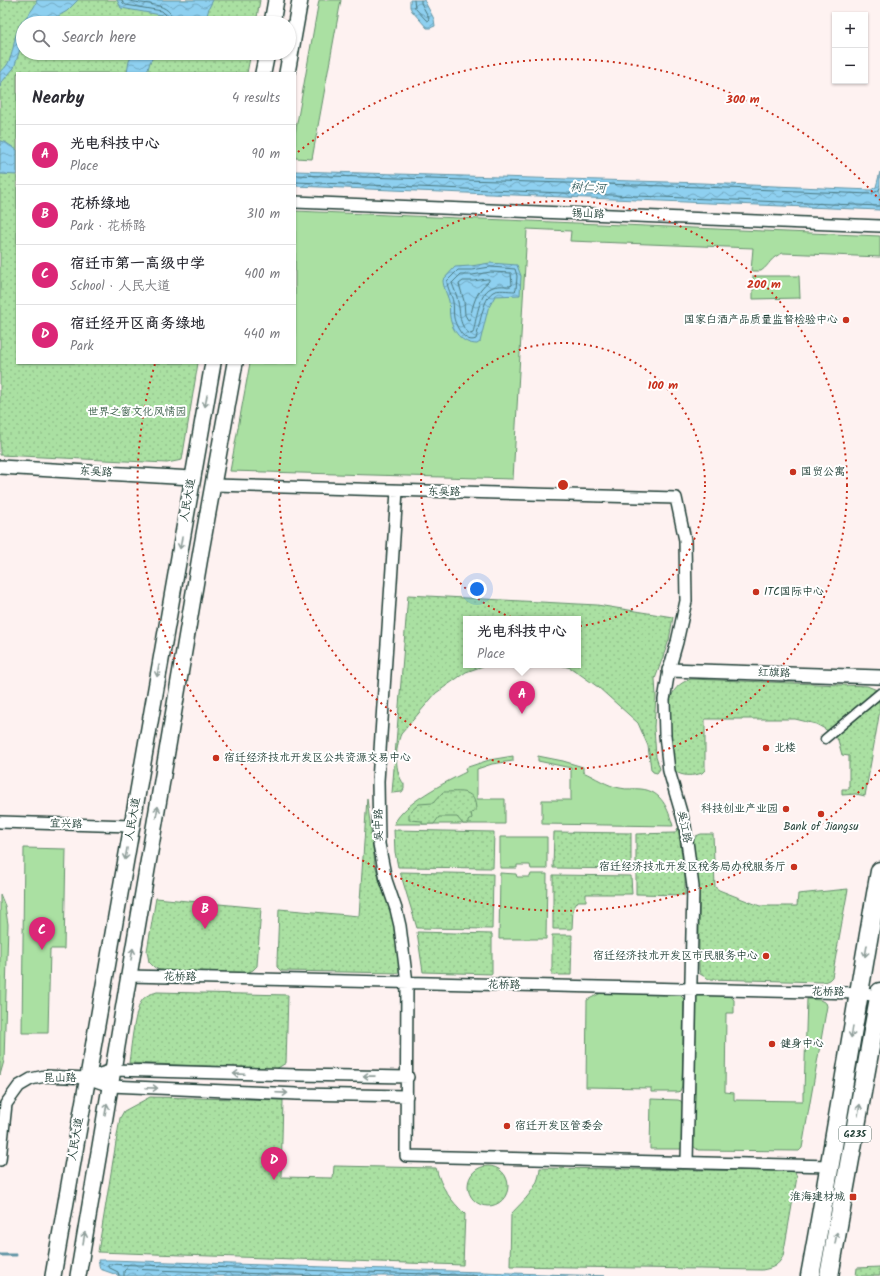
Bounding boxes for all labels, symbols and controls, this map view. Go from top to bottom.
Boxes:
map controls [832,12,868,84]
button: + [832,12,868,48]
search box [16,16,296,60]
text: Search here [62,26,136,50]
icon: search [30,27,52,49]
button: − [832,48,868,84]
text: Nearby [32,85,84,112]
text: 4 results [232,88,280,109]
text: 300 m [725,90,760,109]
text: 光电科技中心 [70,132,160,156]
text: A [41,144,49,165]
text: 90 m [252,144,280,165]
text: Place [70,156,98,177]
water label: 树仁河 [570,178,608,198]
text: 花桥绿地 [70,192,130,216]
text: B [41,204,49,225]
text: 310 m [246,204,280,225]
street label: 锡山路 [571,204,605,224]
text: Park · 花桥路 [70,216,146,237]
text: 宿迁市第一高级中学 [70,252,205,276]
text: C [41,264,49,285]
text: 400 m [244,264,280,285]
text: 200 m [747,275,781,294]
text: School · 人民大道 [70,276,170,297]
place label: 国家白酒产品质量监督检验中心 [684,311,838,329]
text: 宿迁经开区商务绿地 [70,312,205,336]
marker: 国家白酒产品质量监督检验中心 [841,315,851,325]
text: D [41,324,49,345]
text: 440 m [244,324,280,345]
text: Park [70,336,94,357]
text: 100 m [648,376,678,395]
one-way arrow [202,395,210,408]
park label: 世界之窗文化风情园 [88,403,187,421]
street label: 东吴路 [79,462,113,482]
place label: 国贸公寓 [801,463,845,481]
marker: 国贸公寓 [788,467,798,477]
street label: 人民大道 [175,477,201,523]
centre of rings [556,478,570,492]
street label: 东吴路 [427,483,461,501]
one-way arrow [177,536,185,549]
your location [467,579,487,599]
place label: ITC国际中心 [764,583,824,601]
marker: ITC国际中心 [751,587,761,597]
popup [463,616,581,668]
text: 光电科技中心 [477,620,567,644]
text: Place [477,644,505,665]
street label: 红旗路 [757,663,791,683]
one-way arrow [154,664,162,677]
pin: A [509,681,535,714]
place label: 北楼 [774,739,796,757]
marker: 北楼 [761,743,771,753]
place label: 宿迁经济技术开发区公共资源交易中心 [224,749,411,767]
marker: 宿迁经济技术开发区公共资源交易中心 [211,753,221,763]
street label: 人民大道 [120,796,146,842]
place label: 科技创业产业园 [701,800,778,818]
marker: 科技创业产业园 [781,804,791,814]
one-way arrow [153,806,161,819]
street label: 吴中路 [370,808,388,842]
street label: 吴江路 [672,809,696,845]
marker: Bank of Jiangsu [816,809,826,819]
street label: 宜兴路 [49,814,83,834]
place label: Bank of Jiangsu [783,818,859,836]
one-way arrow [122,848,130,861]
place label: 宿迁经济技术开发区税务局办税服务厅 [599,858,786,876]
marker: 宿迁经济技术开发区税务局办税服务厅 [789,862,799,872]
pin: B [192,896,218,929]
pin: C [29,917,55,950]
one-way arrow [862,944,870,957]
one-way arrow [128,947,136,960]
place label: 宿迁经济技术开发区市民服务中心 [593,947,758,965]
marker: 宿迁经济技术开发区市民服务中心 [761,951,771,961]
street label: 花桥路 [163,968,197,986]
street label: 花桥路 [487,976,521,994]
street label: 花桥路 [811,983,845,1001]
one-way arrow [848,1025,856,1038]
place label: 健身中心 [780,1035,824,1053]
marker: 健身中心 [767,1039,777,1049]
street label: 昆山路 [44,1069,77,1087]
one-way arrow [233,1070,246,1077]
one-way arrow [363,1072,376,1080]
one-way arrow [145,1084,158,1091]
one-way arrow [275,1089,288,1097]
one-way arrow [102,1103,110,1116]
one-way arrow [855,1104,863,1117]
street label: 人民大道 [63,1116,89,1162]
place label: 宿迁开发区管委会 [515,1117,603,1135]
marker: 宿迁开发区管委会 [502,1121,512,1131]
road number: G235 [839,1126,871,1142]
pin: D [261,1147,287,1180]
place label: 淮海建材城 [790,1188,845,1206]
marker: 淮海建材城 [848,1192,858,1202]
one-way arrow [81,1231,89,1244]
one-way arrow [832,1232,840,1245]

